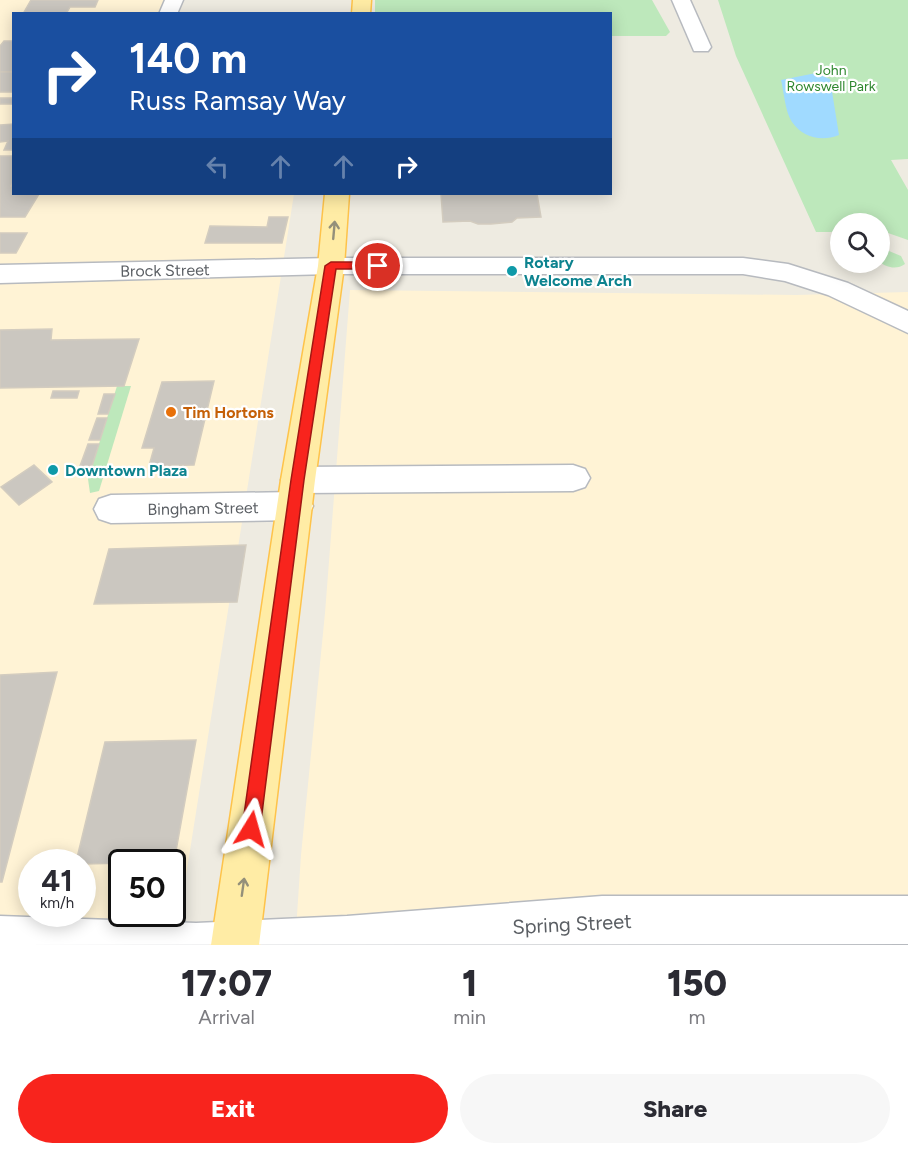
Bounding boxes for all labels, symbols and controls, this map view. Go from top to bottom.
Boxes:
text: 140 m [129,33,247,84]
icon: right [30,36,108,114]
park label: John Rowswell Park [787,62,876,95]
text: Russ Ramsay Way [129,84,346,117]
icon: left [201,150,234,183]
icon: ahead [264,150,297,183]
icon: ahead [327,150,360,183]
icon: right [390,150,423,183]
map controls [830,213,890,273]
button: search [830,213,890,273]
one-way arrow [329,220,340,240]
pin [352,240,403,291]
icon: arrive [361,249,394,282]
place label: Rotary Welcome Arch [524,253,632,290]
street label: Brock Street [120,260,210,281]
marker: Rotary Welcome Arch [505,264,519,278]
place label: Tim Hortons [183,403,274,422]
marker: Tim Hortons [164,405,178,419]
place label: Downtown Plaza [65,461,187,480]
marker: Downtown Plaza [46,463,60,477]
street label: Bingham Street [147,498,259,519]
position arrow [219,797,283,861]
speed limit sign: 50 [108,849,186,927]
text: 41 [41,862,73,899]
one-way arrow [238,878,249,897]
text: km/h [40,894,74,912]
street label: Spring Street [512,909,632,939]
text: 17:07 [181,962,272,1005]
text: 1 [462,962,477,1005]
text: 150 [667,962,727,1005]
text: Arrival [198,1005,255,1029]
text: min [453,1005,486,1029]
text: m [688,1005,706,1029]
button: Exit [18,1074,448,1143]
button: Share [460,1074,890,1143]

